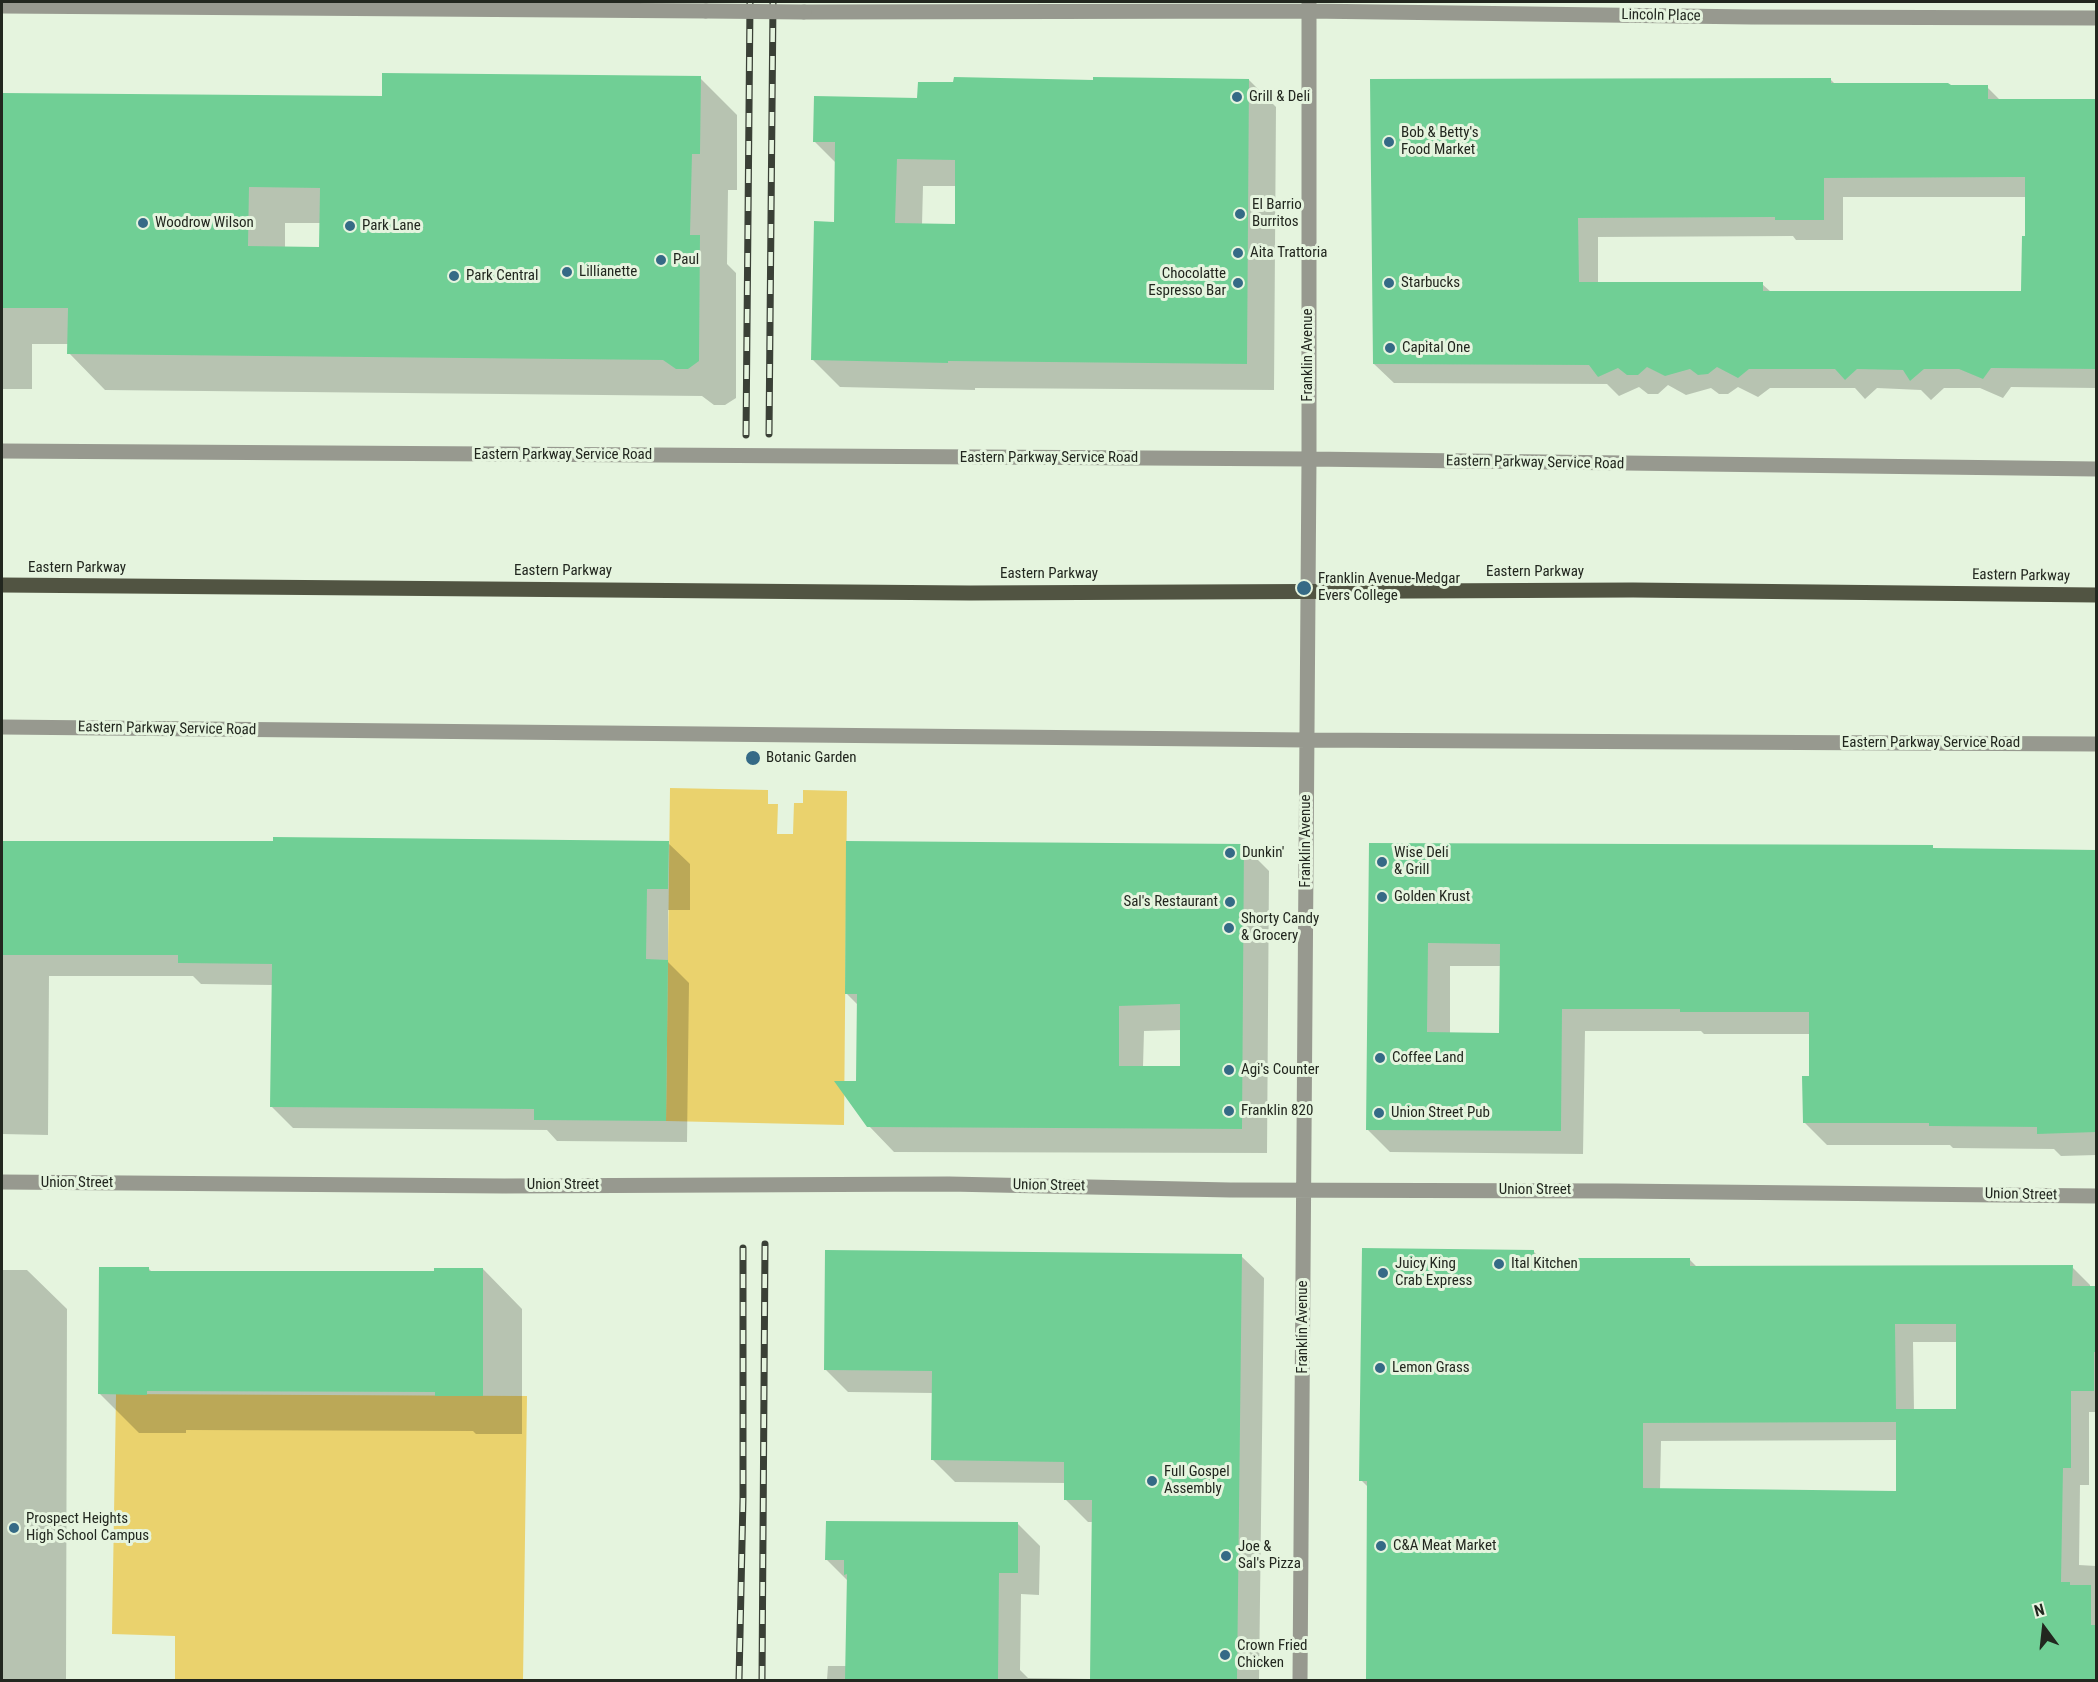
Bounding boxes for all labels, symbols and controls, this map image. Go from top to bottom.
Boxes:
street label: Lincoln Place [1621,6,1701,26]
place label: Grill & Deli [1249,88,1310,106]
marker: Grill & Deli [1230,90,1244,104]
place label: Bob & Betty's Food Market [1401,124,1478,159]
marker: Bob & Betty's Food Market [1382,135,1396,149]
place label: El Barrio Burritos [1252,196,1302,231]
marker: El Barrio Burritos [1233,207,1247,221]
place label: Woodrow Wilson [155,214,254,232]
marker: Woodrow Wilson [136,216,150,230]
place label: Park Lane [362,217,421,235]
marker: Park Lane [343,219,357,233]
place label: Aita Trattoria [1250,244,1327,262]
marker: Aita Trattoria [1231,246,1245,260]
place label: Paul [673,251,699,269]
marker: Paul [654,253,668,267]
place label: Lillianette [579,263,637,281]
marker: Lillianette [560,265,574,279]
place label: Chocolatte Espresso Bar [1148,265,1226,300]
place label: Park Central [466,267,538,285]
marker: Park Central [447,269,461,283]
place label: Starbucks [1401,274,1460,292]
marker: Chocolatte Espresso Bar [1231,276,1245,290]
marker: Starbucks [1382,276,1396,290]
street label: Franklin Avenue [1299,308,1317,402]
place label: Capital One [1402,339,1470,357]
marker: Capital One [1383,341,1397,355]
street label: Eastern Parkway Service Road [474,446,652,464]
street label: Eastern Parkway Service Road [960,449,1138,467]
street label: Eastern Parkway Service Road [1446,452,1624,474]
street label: Eastern Parkway [28,559,126,577]
street label: Eastern Parkway [514,562,612,580]
street label: Eastern Parkway [1486,563,1584,581]
street label: Eastern Parkway [1000,565,1098,583]
street label: Eastern Parkway [1972,566,2070,586]
place label: Franklin Avenue-Medgar Evers College [1318,570,1460,605]
marker: Franklin Avenue-Medgar Evers College [1295,579,1313,597]
street label: Eastern Parkway Service Road [78,718,256,740]
street label: Eastern Parkway Service Road [1842,734,2020,752]
marker: Botanic Garden [744,749,762,767]
place label: Botanic Garden [766,749,857,767]
street label: Franklin Avenue [1297,794,1315,888]
place label: Dunkin' [1242,844,1284,862]
place label: Wise Deli & Grill [1394,844,1449,879]
marker: Dunkin' [1223,846,1237,860]
marker: Wise Deli & Grill [1375,855,1389,869]
place label: Golden Krust [1394,888,1470,906]
marker: Golden Krust [1375,890,1389,904]
place label: Sal's Restaurant [1123,893,1218,911]
marker: Sal's Restaurant [1223,895,1237,909]
place label: Shorty Candy & Grocery [1241,910,1319,945]
marker: Shorty Candy & Grocery [1222,921,1236,935]
place label: Coffee Land [1392,1049,1464,1067]
marker: Coffee Land [1373,1051,1387,1065]
place label: Agi's Counter [1241,1061,1319,1079]
marker: Agi's Counter [1222,1063,1236,1077]
place label: Franklin 820 [1241,1102,1313,1120]
marker: Franklin 820 [1222,1104,1236,1118]
place label: Union Street Pub [1391,1104,1490,1122]
marker: Union Street Pub [1372,1106,1386,1120]
street label: Union Street [41,1174,113,1192]
street label: Union Street [527,1176,599,1194]
street label: Union Street [1013,1176,1085,1196]
street label: Union Street [1499,1181,1571,1199]
street label: Union Street [1985,1185,2057,1205]
place label: Juicy King Crab Express [1395,1255,1472,1290]
place label: Ital Kitchen [1511,1255,1578,1273]
marker: Ital Kitchen [1492,1257,1506,1271]
marker: Juicy King Crab Express [1376,1266,1390,1280]
street label: Franklin Avenue [1294,1280,1312,1374]
place label: Lemon Grass [1392,1359,1470,1377]
marker: Lemon Grass [1373,1361,1387,1375]
place label: Full Gospel Assembly [1164,1463,1230,1498]
marker: Full Gospel Assembly [1145,1474,1159,1488]
place label: Prospect Heights High School Campus [26,1510,149,1545]
marker: Prospect Heights High School Campus [7,1521,21,1535]
place label: C&A Meat Market [1393,1537,1496,1555]
place label: Joe & Sal's Pizza [1238,1538,1301,1573]
marker: C&A Meat Market [1374,1539,1388,1553]
marker: Joe & Sal's Pizza [1219,1549,1233,1563]
north arrow [2014,1598,2074,1658]
text: N [2032,1600,2046,1621]
place label: Crown Fried Chicken [1237,1637,1307,1672]
marker: Crown Fried Chicken [1218,1648,1232,1662]

